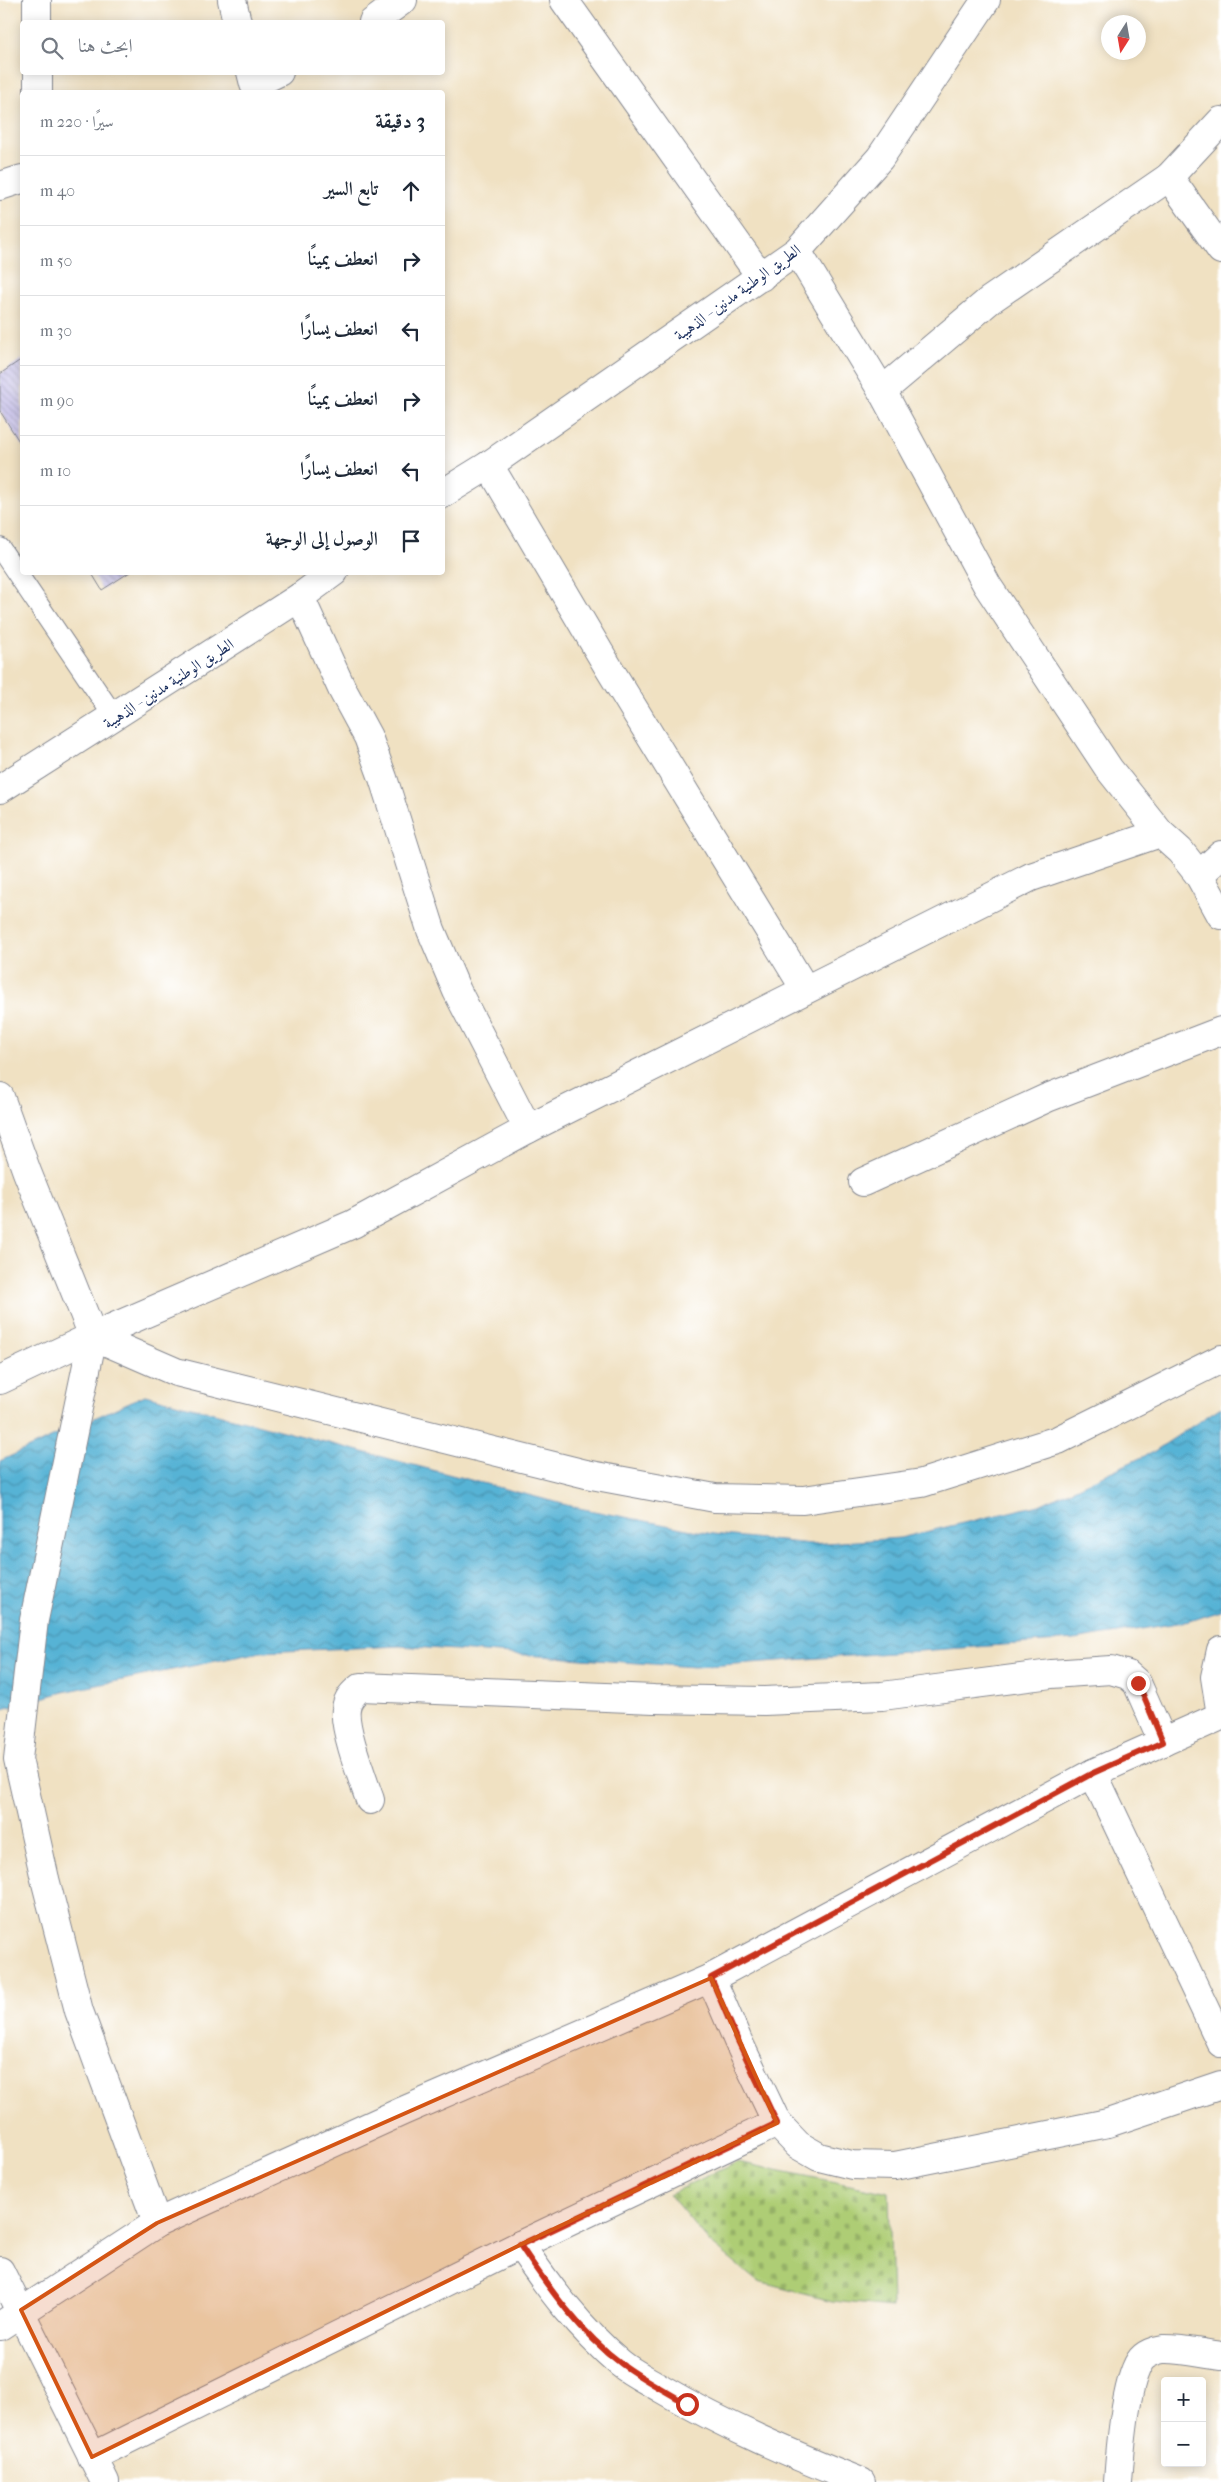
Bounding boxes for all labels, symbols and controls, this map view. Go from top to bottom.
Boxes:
north arrow [1101,15,1146,60]
search box [20,20,445,75]
icon: search [38,34,66,62]
text: ابحث هنا [78,35,133,57]
text: 3 دقيقة [375,109,425,133]
text: سيرًا · 220 m [40,112,113,131]
icon: ahead [397,177,425,205]
text: تابع السير [324,178,378,200]
text: 40 m [40,181,75,200]
street label: الطريق الوطنية مدنين - الذهيبة [670,240,805,345]
icon: right [397,247,425,275]
text: انعطف يمينًا [308,248,378,270]
text: 50 m [40,251,72,270]
icon: left [397,317,425,345]
text: انعطف يسارًا [300,318,378,340]
text: 30 m [40,321,72,340]
icon: right [397,387,425,415]
text: انعطف يمينًا [308,388,378,410]
text: 90 m [40,391,74,410]
icon: left [397,457,425,485]
text: انعطف يسارًا [300,458,378,480]
text: 10 m [40,461,71,480]
icon: arrive [397,527,425,555]
text: الوصول إلى الوجهة [266,528,378,550]
street label: الطريق الوطنية مدنين - الذهيبة [100,634,238,733]
route end [1127,1672,1150,1695]
map controls [1161,2377,1206,2467]
button: + [1161,2377,1206,2422]
route start [676,2393,699,2416]
button: − [1161,2422,1206,2467]

